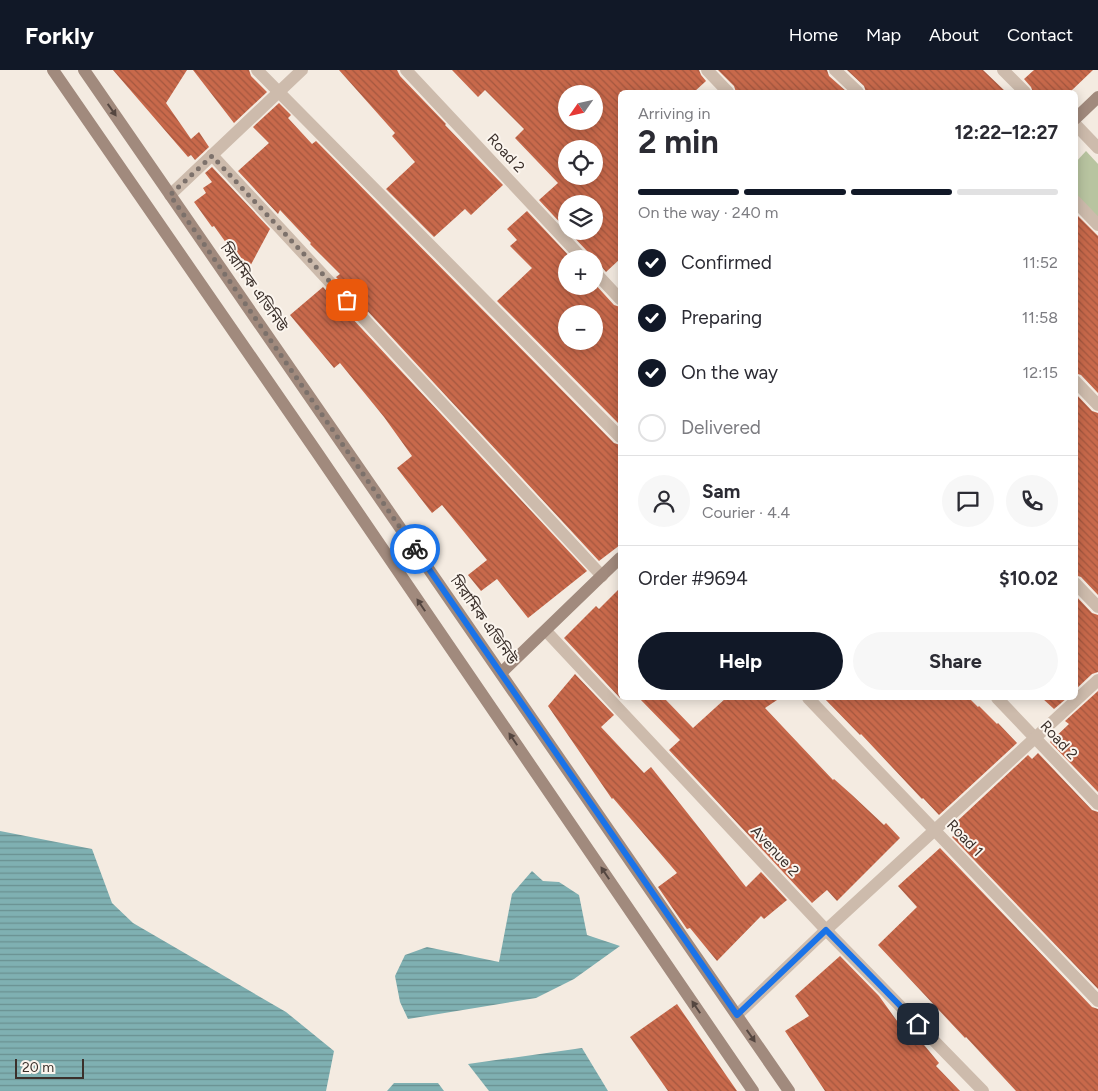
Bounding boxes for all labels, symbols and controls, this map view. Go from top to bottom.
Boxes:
text: Forkly [25,21,94,50]
text: Home [789,24,838,46]
text: Map [866,24,901,46]
text: About [929,24,979,46]
text: Contact [1007,24,1073,46]
north arrow [558,85,602,130]
map controls [558,85,603,350]
one-way arrow [107,103,117,117]
text: Arriving in [638,104,710,123]
text: 12:22–12:27 [955,121,1058,144]
text: 2 min [638,123,719,161]
street label: Road 2 [484,130,528,176]
button: locate [558,140,603,185]
button: layers [558,195,603,240]
text: On the way · 240 m [638,203,778,222]
street label: সিরামিক এভিনিউ [216,238,291,335]
icon: check [638,249,666,277]
button: + [558,250,603,295]
text: Confirmed [681,251,772,274]
text: 11:52 [1023,253,1058,272]
pin [326,279,368,321]
icon: bag [333,286,361,314]
icon: check [638,304,666,332]
button: − [558,305,603,350]
text: Preparing [681,306,762,329]
text: 11:58 [1022,308,1058,327]
icon: check [638,359,666,387]
text: On the way [681,361,778,384]
text: 12:15 [1023,363,1058,382]
text: Delivered [681,416,761,439]
button: person [638,475,690,527]
button: chat [942,475,994,527]
button: phone [1006,475,1058,527]
text: Sam [702,480,740,503]
text: Courier · 4.4 [702,503,790,522]
courier [390,524,440,574]
icon: bike [401,535,429,563]
text: Order #9694 [638,567,748,590]
text: $10.02 [999,567,1058,590]
street label: সিরামিক এভিনিউ [446,571,521,668]
one-way arrow [416,598,426,612]
button: Help [638,632,843,690]
button: Share [853,632,1058,690]
street label: Road 2 [1037,717,1081,763]
one-way arrow [508,732,518,746]
street label: Road 1 [943,816,987,860]
street label: Avenue 2 [747,822,803,880]
one-way arrow [600,866,610,880]
one-way arrow [691,1001,701,1014]
pin [897,1003,939,1045]
icon: home [904,1010,932,1038]
one-way arrow [746,1029,756,1043]
scale bar [15,1056,84,1079]
text: 20 m [22,1059,54,1076]

